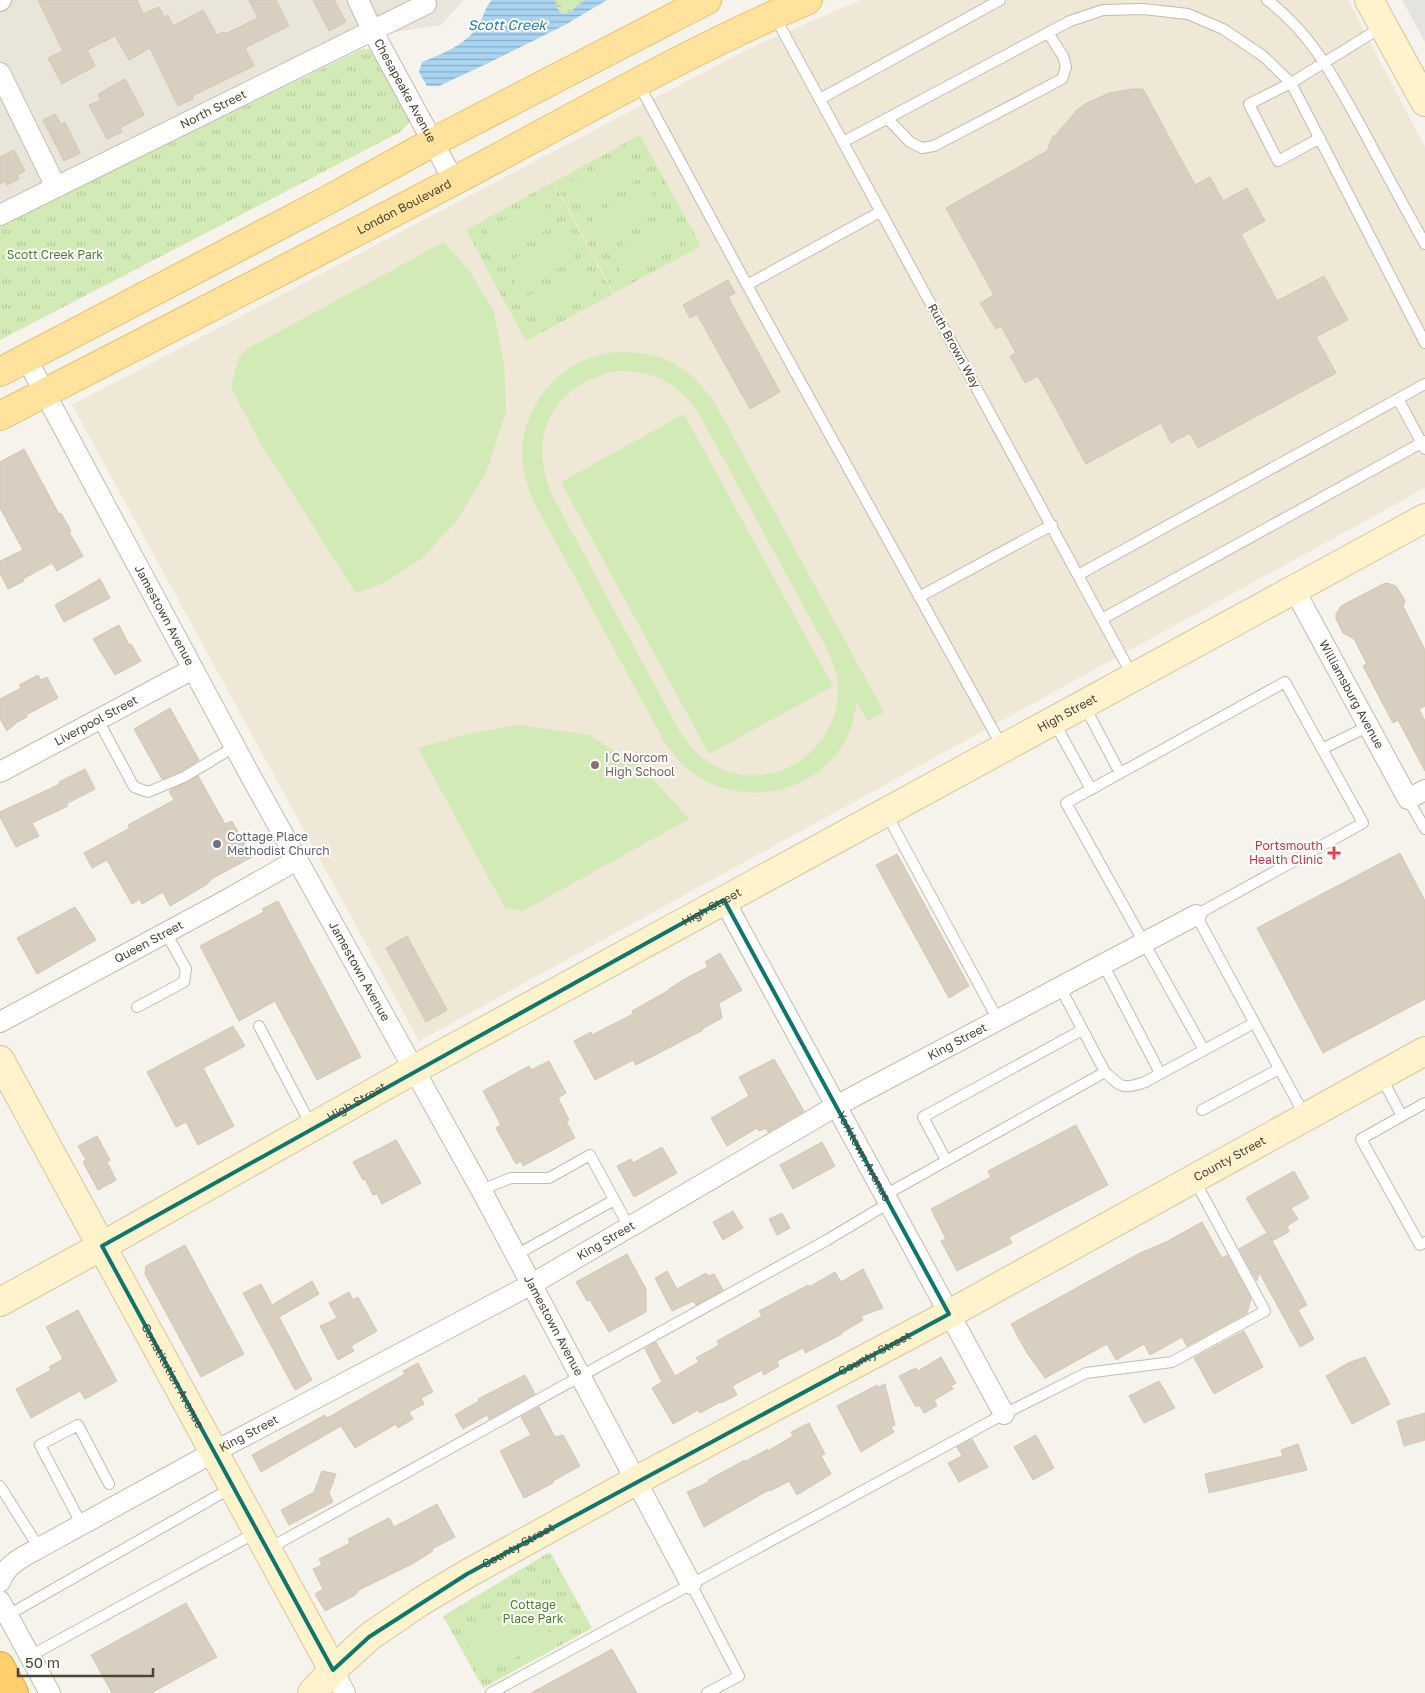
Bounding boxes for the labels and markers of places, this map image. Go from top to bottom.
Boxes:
place label: I C Norcom High School [605,750,675,779]
marker: I C Norcom High School [589,759,601,771]
place label: Cottage Place Methodist Church [227,829,330,858]
marker: Cottage Place Methodist Church [211,838,223,850]
place label: Portsmouth Health Clinic [1249,838,1323,867]
marker: Portsmouth Health Clinic [1327,846,1341,860]

